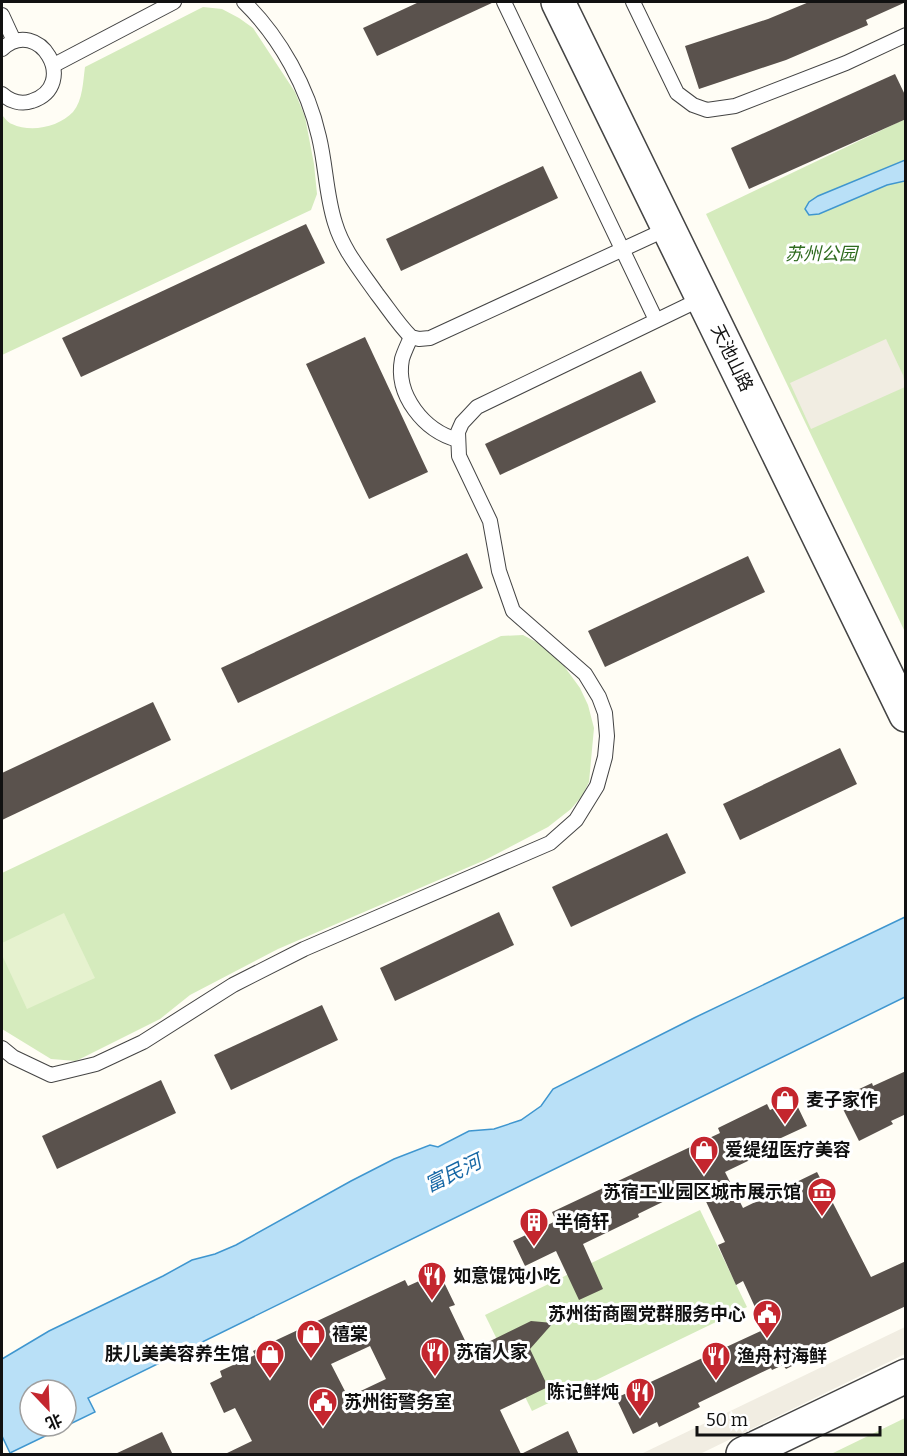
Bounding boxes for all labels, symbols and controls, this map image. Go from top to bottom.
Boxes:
park label: 苏州公园 [785,243,860,265]
street label: 天池山路 [706,321,758,395]
shop icon: 麦子家作 [769,1084,801,1126]
place label: 麦子家作 [806,1089,878,1111]
shop icon: 爱缇纽医疗美容 [688,1134,720,1176]
place label: 爱缇纽医疗美容 [725,1139,851,1161]
water label: 富民河 [421,1147,489,1197]
museum icon: 苏宿工业园区城市展示馆 [806,1176,838,1218]
place label: 苏宿工业园区城市展示馆 [603,1181,801,1203]
building icon: 半倚轩 [518,1206,550,1248]
place label: 半倚轩 [555,1211,609,1233]
restaurant icon: 如意馄饨小吃 [416,1260,448,1302]
place label: 如意馄饨小吃 [453,1265,561,1287]
public building icon: 苏州街商圈党群服务中心 [751,1298,783,1340]
place label: 苏州街商圈党群服务中心 [548,1303,746,1325]
shop icon: 禧棠 [295,1318,327,1360]
place label: 禧棠 [332,1323,368,1345]
restaurant icon: 苏宿人家 [419,1336,451,1378]
shop icon: 肤儿美美容养生馆 [254,1338,286,1380]
restaurant icon: 渔舟村海鲜 [700,1340,732,1382]
place label: 苏宿人家 [456,1341,528,1363]
place label: 肤儿美美容养生馆 [105,1343,249,1365]
place label: 渔舟村海鲜 [737,1345,827,1367]
restaurant icon: 陈记鲜炖 [624,1376,656,1418]
north arrow [18,1378,78,1438]
place label: 陈记鲜炖 [547,1381,619,1403]
public building icon: 苏州街警务室 [307,1386,339,1428]
place label: 苏州街警务室 [344,1391,452,1413]
scale bar [697,1399,880,1437]
text: 北 [43,1409,65,1433]
text: 50 m [706,1409,748,1431]

